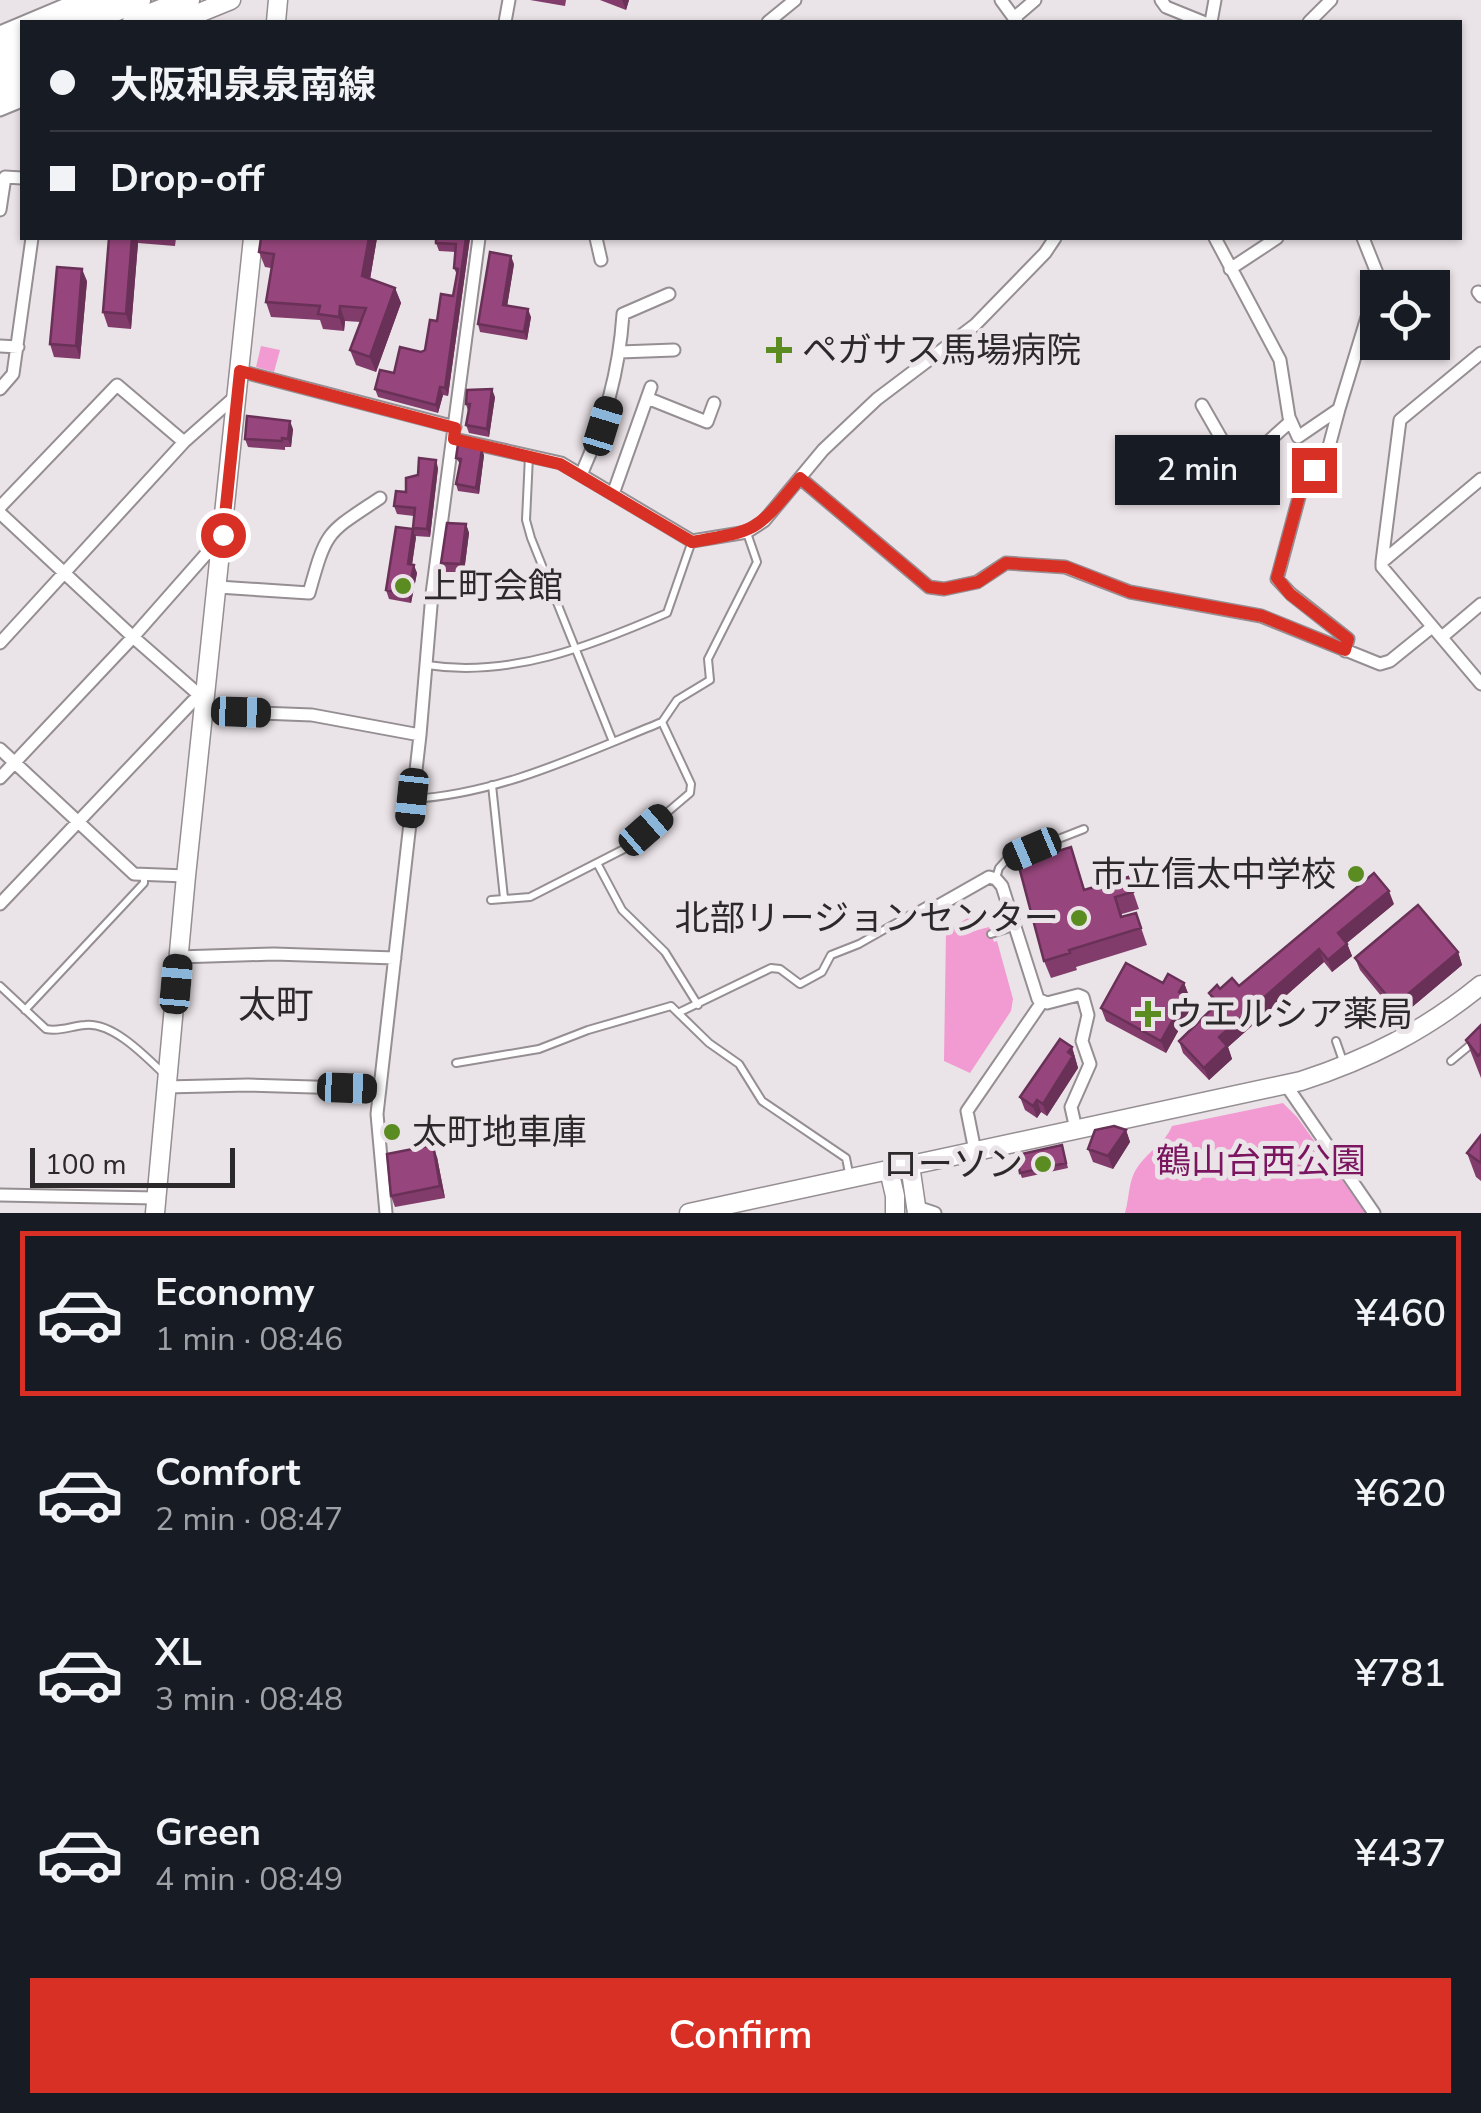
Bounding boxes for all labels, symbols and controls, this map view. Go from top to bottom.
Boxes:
text: 大阪和泉泉南線 [110,60,376,111]
text: Drop-off [110,153,264,204]
map controls [1360,270,1450,360]
button: locate [1360,270,1450,360]
place label: ペガサス馬場病院 [802,327,1081,374]
marker: ペガサス馬場病院 [766,337,792,363]
car [580,393,626,459]
callout: 2 min [1114,435,1279,505]
text: 2 min [1157,448,1238,491]
route end [1292,448,1337,493]
route start [201,513,246,558]
place label: 上町会館 [423,563,563,610]
marker: 上町会館 [392,575,414,597]
car [210,696,272,728]
car [394,767,430,829]
car [614,799,678,861]
car [999,823,1065,875]
place label: 市立信太中学校 [1091,851,1336,898]
marker: 市立信太中学校 [1345,863,1367,885]
place label: 北部リージョンセンター [675,895,1059,942]
marker: 北部リージョンセンター [1068,907,1090,929]
car [158,953,194,1015]
district label: 太町 [238,980,314,1031]
place label: ウエルシア薬局 [1168,991,1413,1038]
marker: ウエルシア薬局 [1137,1003,1159,1025]
car [316,1072,378,1104]
place label: 太町地車庫 [412,1109,587,1156]
marker: 太町地車庫 [381,1121,403,1143]
park label: 鶴山台西公園 [1156,1138,1366,1185]
place label: ローソン [883,1141,1023,1188]
scale bar [30,1143,235,1188]
text: 100 m [45,1146,127,1184]
marker: ローソン [1032,1153,1054,1175]
text: Economy [155,1267,314,1318]
icon: car [35,1269,125,1359]
text: ¥460 [1355,1288,1446,1339]
text: 1 min · 08:46 [155,1318,343,1361]
text: Comfort [155,1447,300,1498]
icon: car [35,1449,125,1539]
text: ¥620 [1355,1468,1446,1519]
text: 2 min · 08:47 [155,1498,343,1541]
text: XL [155,1627,202,1678]
icon: car [35,1629,125,1719]
text: ¥781 [1355,1648,1446,1699]
text: 3 min · 08:48 [155,1678,343,1721]
text: Green [155,1807,261,1858]
icon: car [35,1809,125,1899]
text: ¥437 [1355,1828,1446,1879]
text: 4 min · 08:49 [155,1858,343,1901]
button: Confirm [30,1978,1451,2093]

